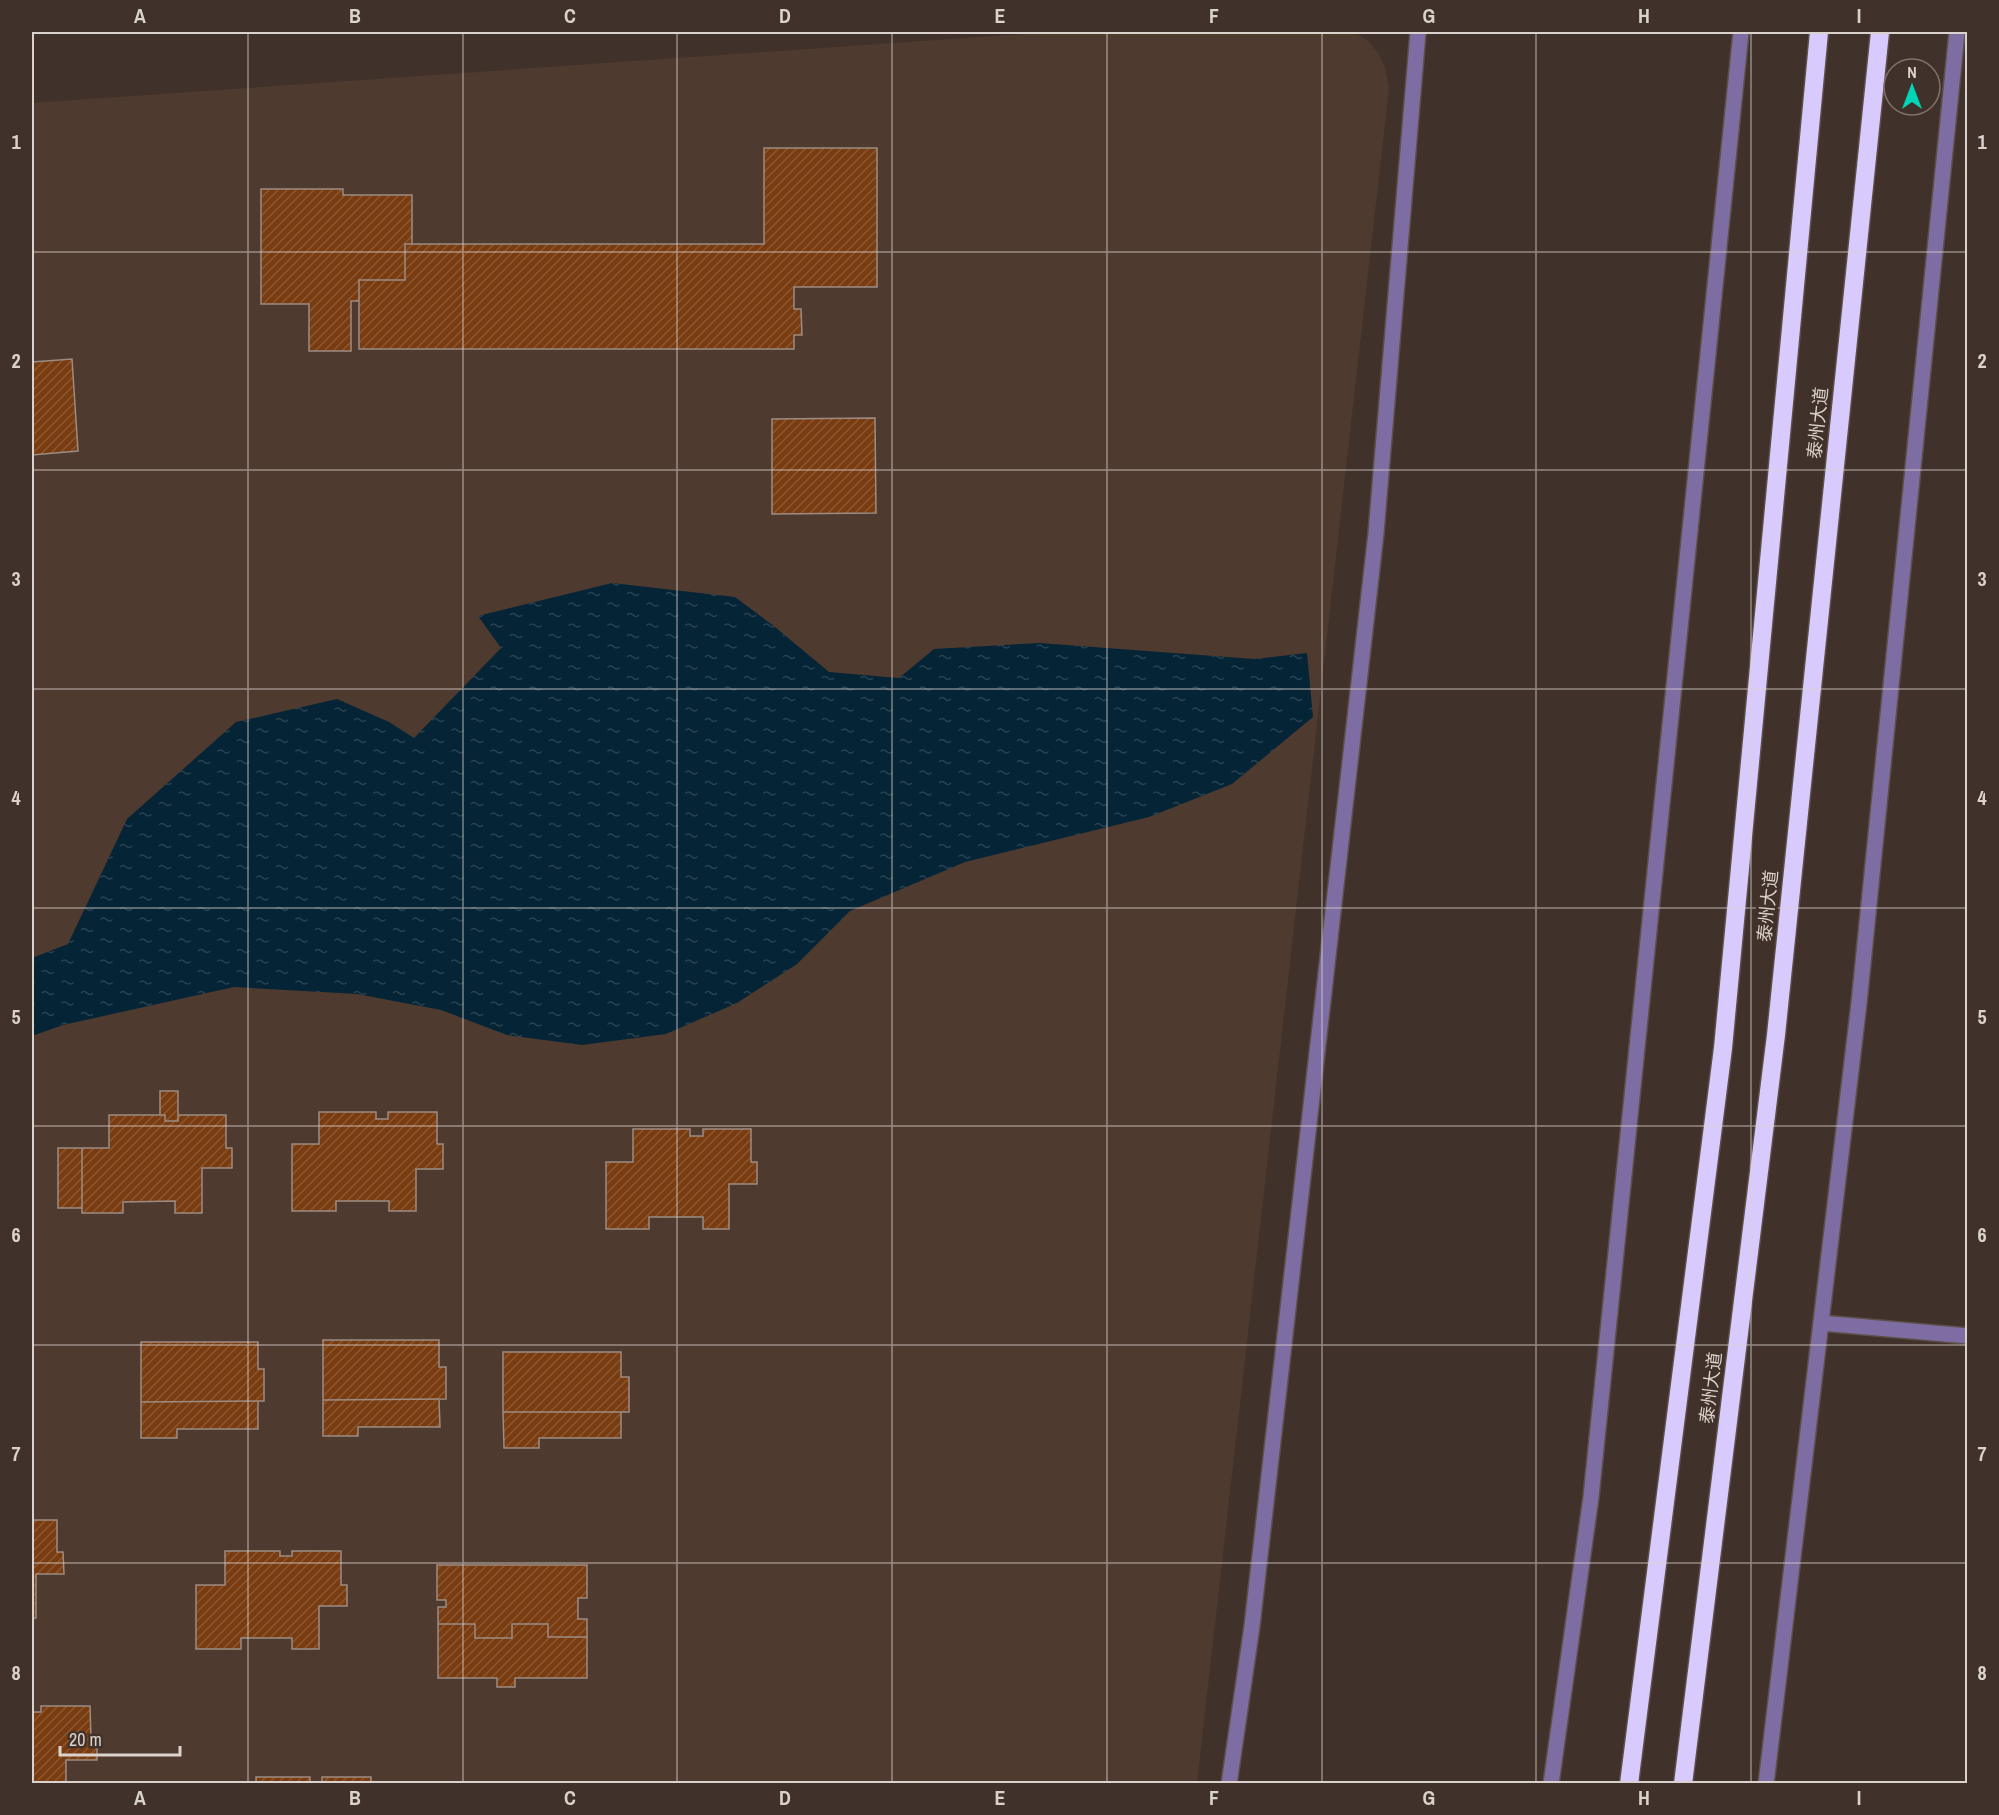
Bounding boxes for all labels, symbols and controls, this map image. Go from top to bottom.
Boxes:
text: A [134,2,146,29]
text: B [349,2,361,29]
text: C [564,2,576,29]
text: D [779,2,791,29]
text: E [995,2,1006,29]
text: F [1209,2,1219,29]
text: G [1423,2,1435,29]
text: H [1638,2,1650,29]
text: I [1857,2,1861,29]
north arrow [1882,57,1942,117]
text: N [1907,61,1917,83]
text: 1 [11,128,21,155]
text: 1 [1977,128,1987,155]
text: 2 [11,347,21,374]
text: 2 [1977,347,1987,374]
street label: 泰州大道 [1801,386,1834,460]
text: 3 [11,565,21,592]
text: 3 [1977,565,1987,592]
text: 4 [11,784,21,811]
text: 4 [1977,784,1987,811]
street label: 泰州大道 [1751,869,1784,943]
text: 5 [11,1003,21,1030]
text: 5 [1977,1003,1987,1030]
text: 6 [11,1221,21,1248]
text: 6 [1977,1221,1987,1248]
street label: 泰州大道 [1694,1351,1727,1425]
text: 7 [11,1440,21,1467]
text: 7 [1977,1440,1987,1467]
text: 8 [11,1659,21,1686]
text: 8 [1977,1659,1987,1686]
scale bar [60,1719,180,1757]
text: 20 m [69,1727,102,1752]
text: A [134,1784,146,1811]
text: B [349,1784,361,1811]
text: C [564,1784,576,1811]
text: D [779,1784,791,1811]
text: E [995,1784,1006,1811]
text: F [1209,1784,1219,1811]
text: G [1423,1784,1435,1811]
text: H [1638,1784,1650,1811]
text: I [1857,1784,1861,1811]

